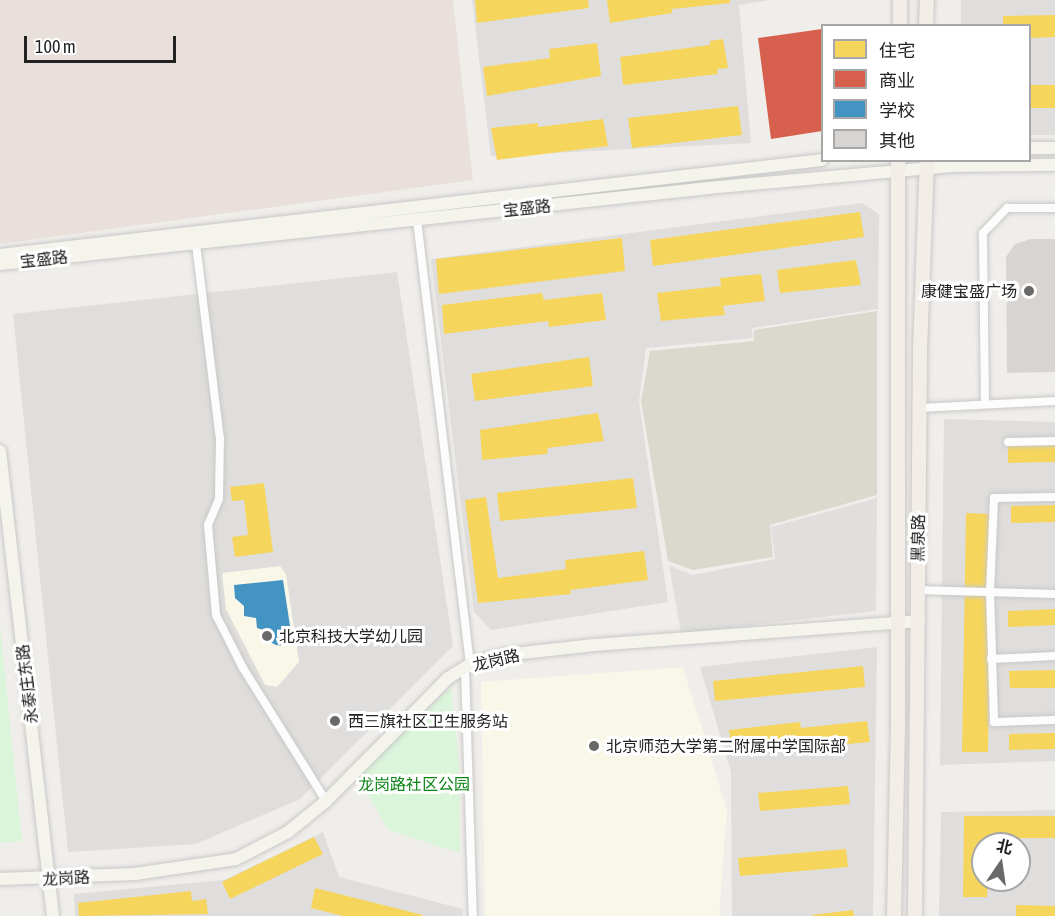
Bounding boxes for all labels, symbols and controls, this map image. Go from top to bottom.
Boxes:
scale bar [27,24,178,62]
legend [821,24,1031,162]
text: 100 m [35,36,76,57]
text: 住宅 [879,40,915,61]
text: 商业 [879,70,915,91]
text: 学校 [879,100,915,121]
text: 其他 [879,130,915,151]
street label: 宝盛路 [502,196,552,220]
street label: 宝盛路 [19,247,69,271]
place label: 康健宝盛广场 [921,281,1017,301]
marker: 康健宝盛广场 [1022,284,1036,298]
street label: 黑泉路 [908,514,928,562]
place label: 北京科技大学幼儿园 [279,626,423,646]
marker: 北京科技大学幼儿园 [260,629,274,643]
street label: 永泰庄东路 [13,643,41,725]
street label: 龙岗路 [470,645,522,675]
place label: 西三旗社区卫生服务站 [348,711,508,731]
marker: 西三旗社区卫生服务站 [326,712,344,730]
place label: 北京师范大学第二附属中学国际部 [606,736,846,756]
marker: 北京师范大学第二附属中学国际部 [587,739,601,753]
park label: 龙岗路社区公园 [358,774,470,794]
north arrow [971,832,1031,892]
text: 北 [995,836,1014,857]
street label: 龙岗路 [42,867,90,889]

